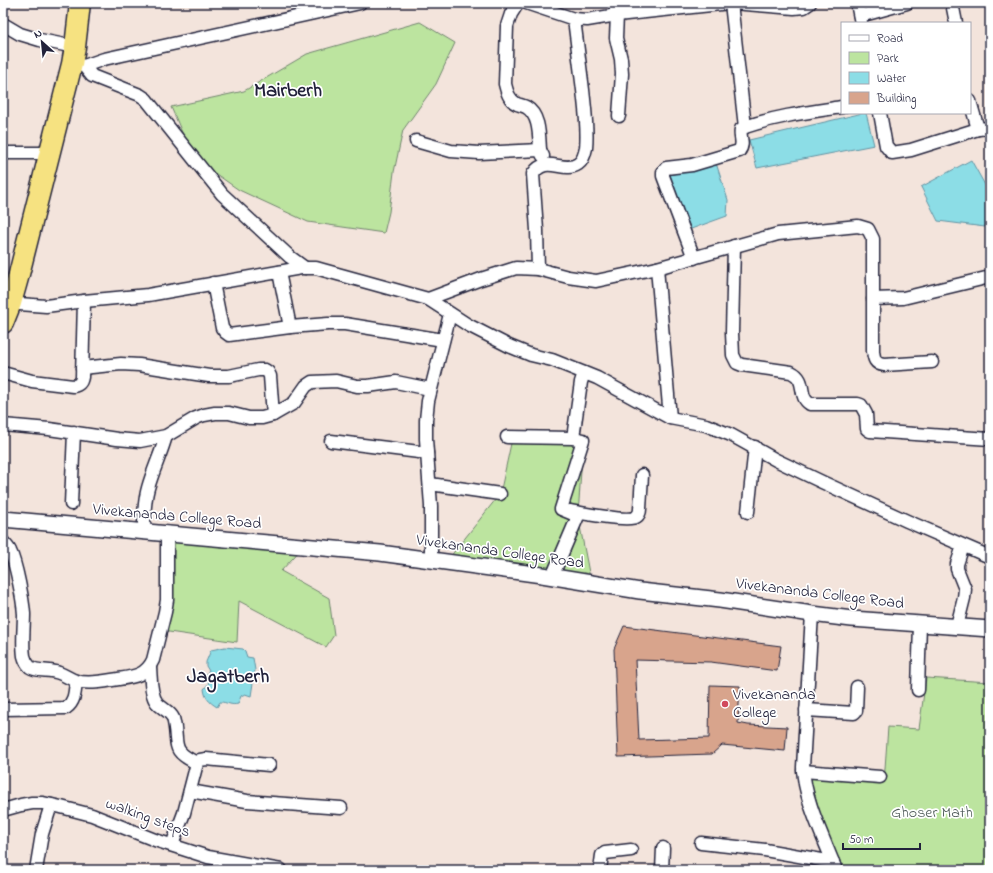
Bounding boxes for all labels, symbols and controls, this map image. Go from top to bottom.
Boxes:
north arrow [22,22,62,62]
legend [841,22,971,114]
text: N [31,25,45,43]
text: Road [877,30,903,48]
text: Park [877,50,899,68]
text: Water [877,70,906,88]
district label: Mairberh [254,77,322,106]
text: Building [876,90,916,109]
street label: Vivekananda College Road [91,498,262,536]
street label: Vivekananda College Road [414,528,585,576]
street label: Vivekananda College Road [734,572,905,616]
district label: Jagatberh [187,663,269,693]
place label: Vivekananda College [732,683,816,725]
marker: Vivekananda College [720,699,730,709]
street label: walking steps [102,792,194,844]
park label: Ghoser Math [891,801,973,825]
scale bar [843,825,920,851]
text: 50 m [849,831,873,849]

